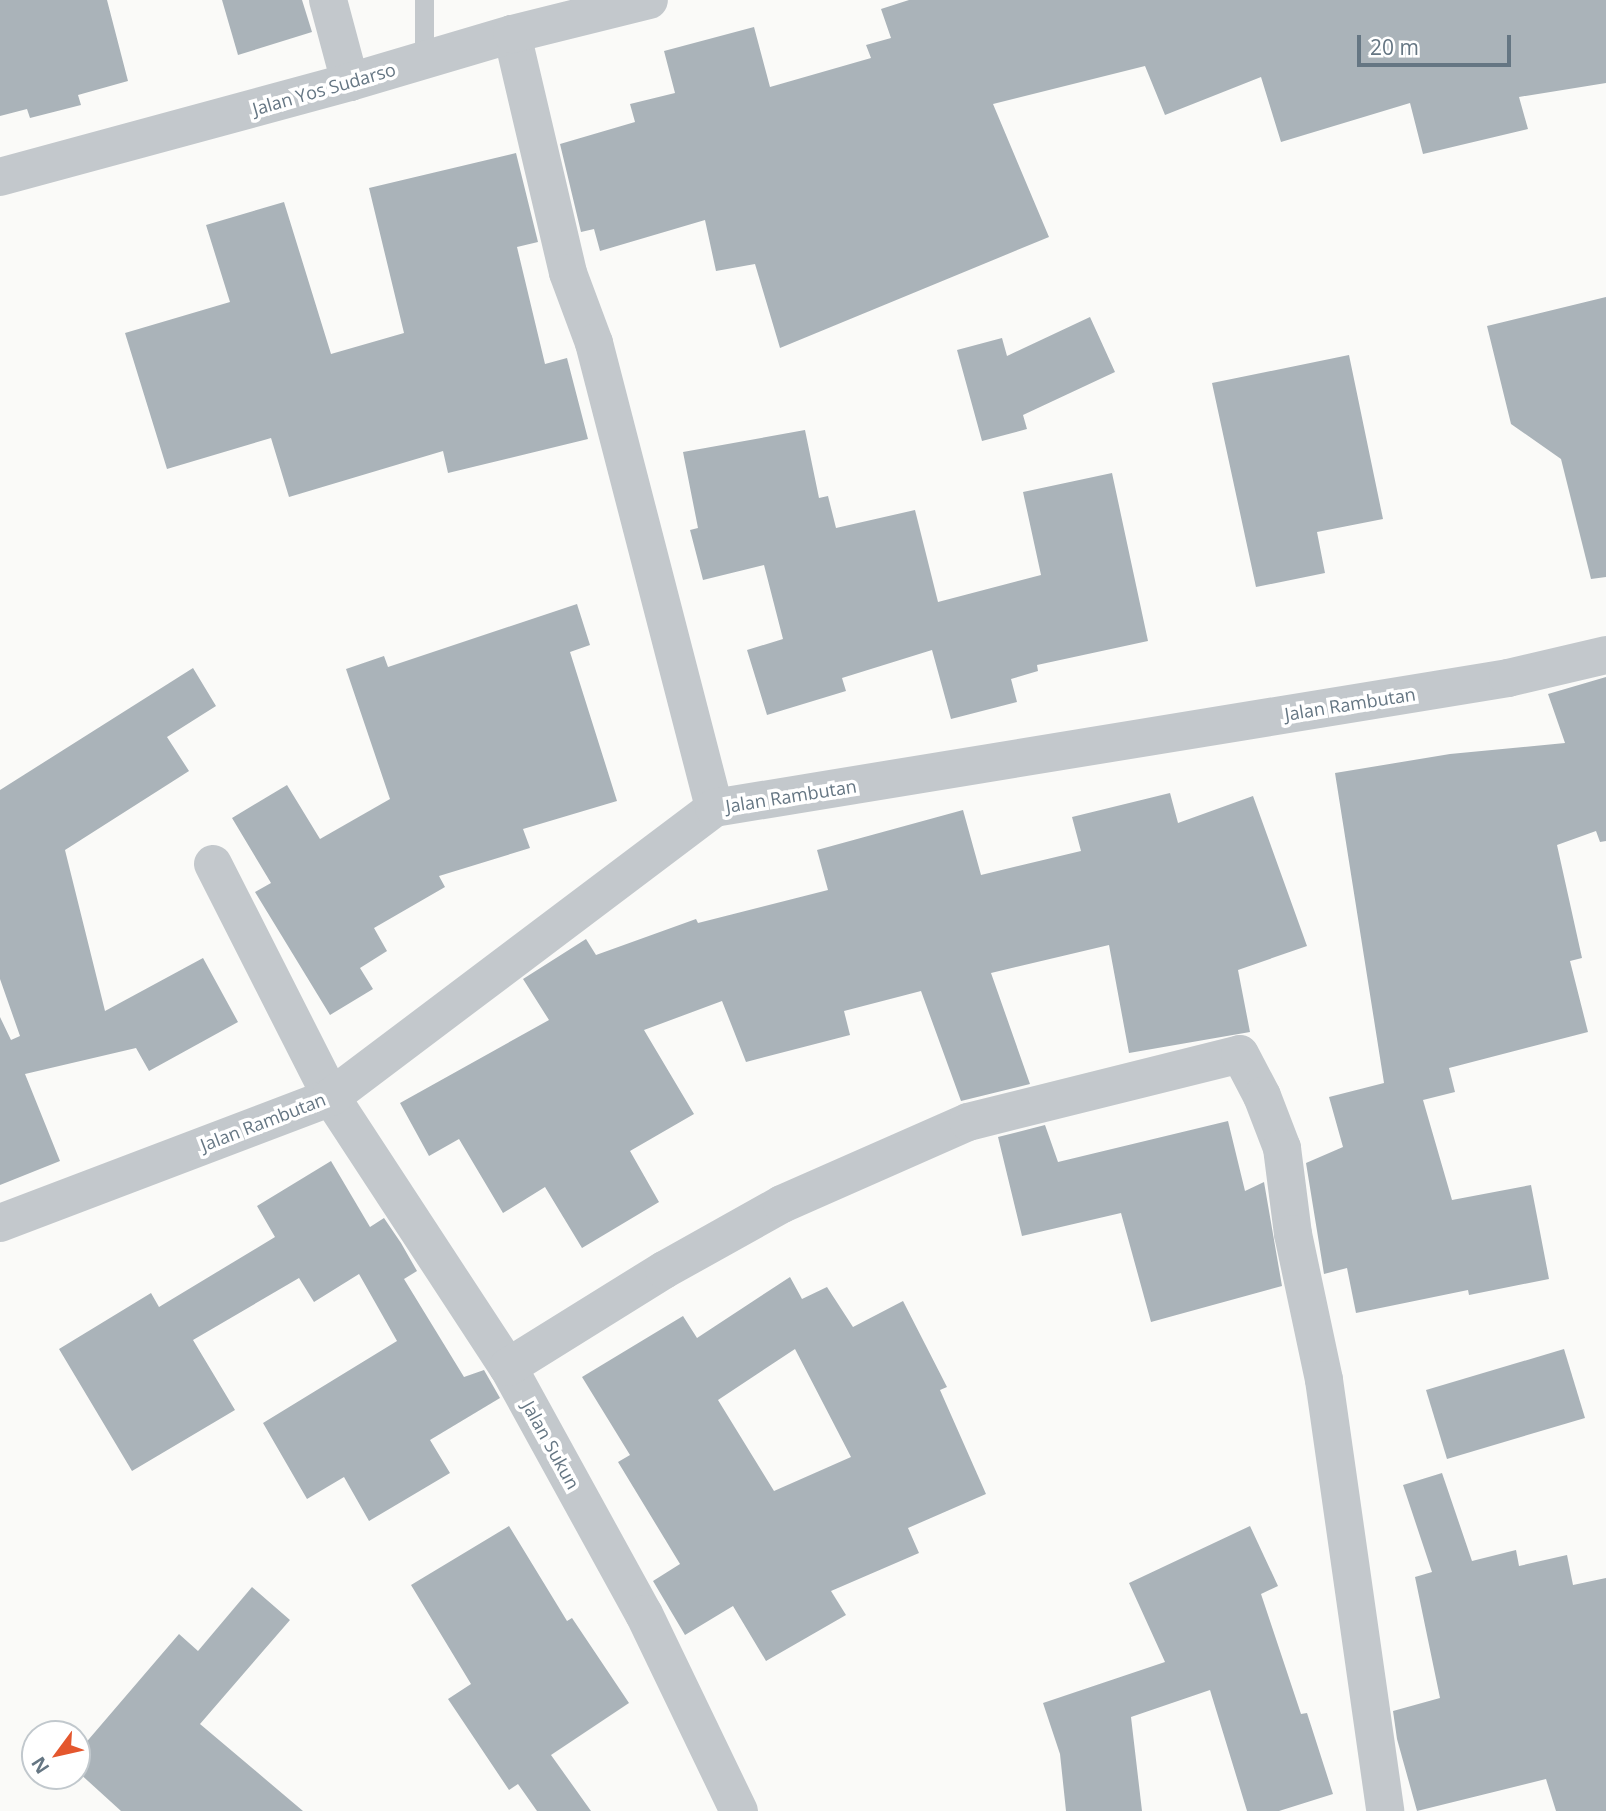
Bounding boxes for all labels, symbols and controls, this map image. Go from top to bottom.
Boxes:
scale bar [1361,21,1515,65]
text: 20 m [1370,33,1419,61]
street label: Jalan Yos Sudarso [250,58,398,120]
street label: Jalan Rambutan [1283,683,1417,725]
street label: Jalan Rambutan [724,775,858,817]
street label: Jalan Rambutan [197,1088,329,1156]
street label: Jalan Sukun [518,1397,584,1493]
north arrow [21,1720,91,1790]
text: N [25,1752,55,1779]

